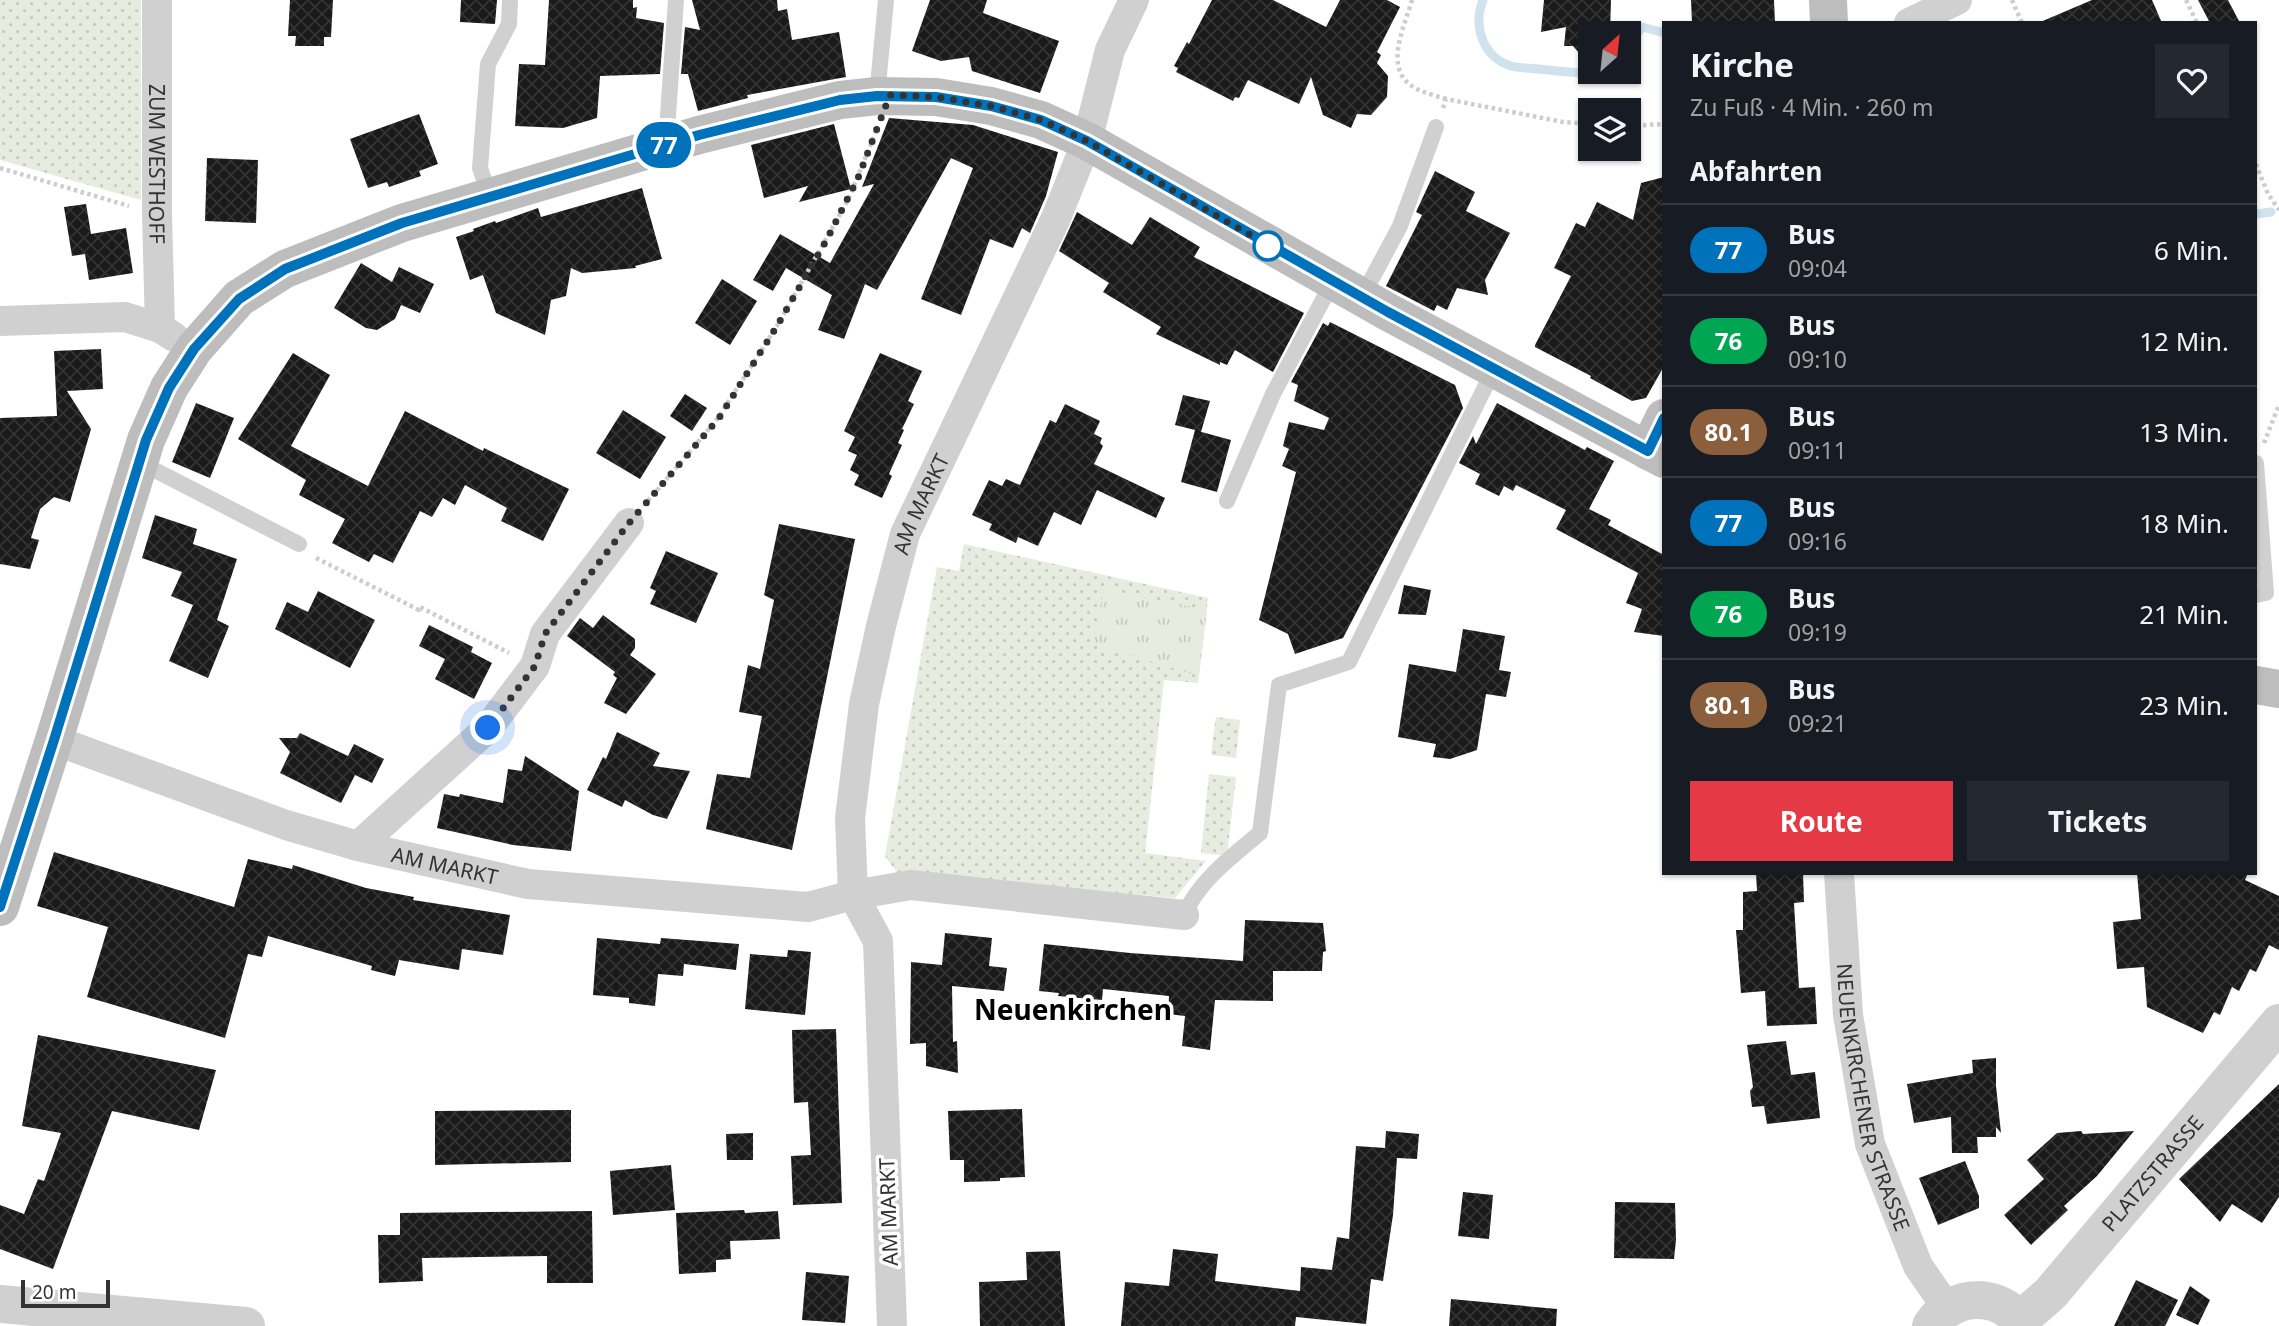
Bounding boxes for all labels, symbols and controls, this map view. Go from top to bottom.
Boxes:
north arrow [1578,21,1642,84]
map controls [1578,21,1641,161]
text: Kirche [1690,42,1794,87]
button: heart [2155,44,2229,118]
street label: ZUM WESTHOFF [143,84,172,245]
text: Zu Fuß · 4 Min. · 260 m [1690,91,1934,123]
button: layers [1578,98,1641,161]
line badge: 77 [632,122,696,168]
text: 77 [650,128,678,161]
text: Abfahrten [1690,153,1822,189]
text: Bus [1788,216,1835,252]
unlabelled marker [1253,231,1283,261]
text: 6 Min. [2154,232,2229,268]
text: 77 [1715,233,1742,266]
text: 09:04 [1788,252,1847,284]
text: Bus [1788,307,1835,343]
text: 12 Min. [2139,323,2229,359]
text: 76 [1715,324,1742,357]
text: 09:10 [1788,343,1847,375]
text: Bus [1788,398,1835,434]
text: 13 Min. [2139,414,2229,450]
text: 80.1 [1705,415,1752,448]
text: 09:11 [1788,434,1847,466]
street label: AM MARKT [886,449,956,557]
text: Bus [1788,489,1835,525]
text: 18 Min. [2139,505,2229,541]
text: 77 [1715,506,1742,539]
text: 09:16 [1788,525,1847,557]
text: Bus [1788,580,1835,616]
text: 21 Min. [2139,596,2229,632]
text: 76 [1715,597,1742,630]
text: 09:19 [1788,616,1847,648]
text: Bus [1788,671,1835,707]
text: 23 Min. [2139,687,2229,723]
text: 80.1 [1705,688,1752,721]
text: 09:21 [1788,707,1847,739]
your location [470,710,505,745]
button: Route [1690,781,1953,861]
button: Tickets [1967,781,2229,861]
street label: AM MARKT [389,840,501,891]
street label: NEUENKIRCHENER STRASSE [1831,962,1917,1235]
district label: Neuenkirchen [974,990,1172,1028]
street label: PLATZSTRASSE [2095,1109,2209,1237]
street label: AM MARKT [872,1157,904,1267]
scale bar [21,1277,110,1309]
text: 20 m [32,1279,76,1305]

